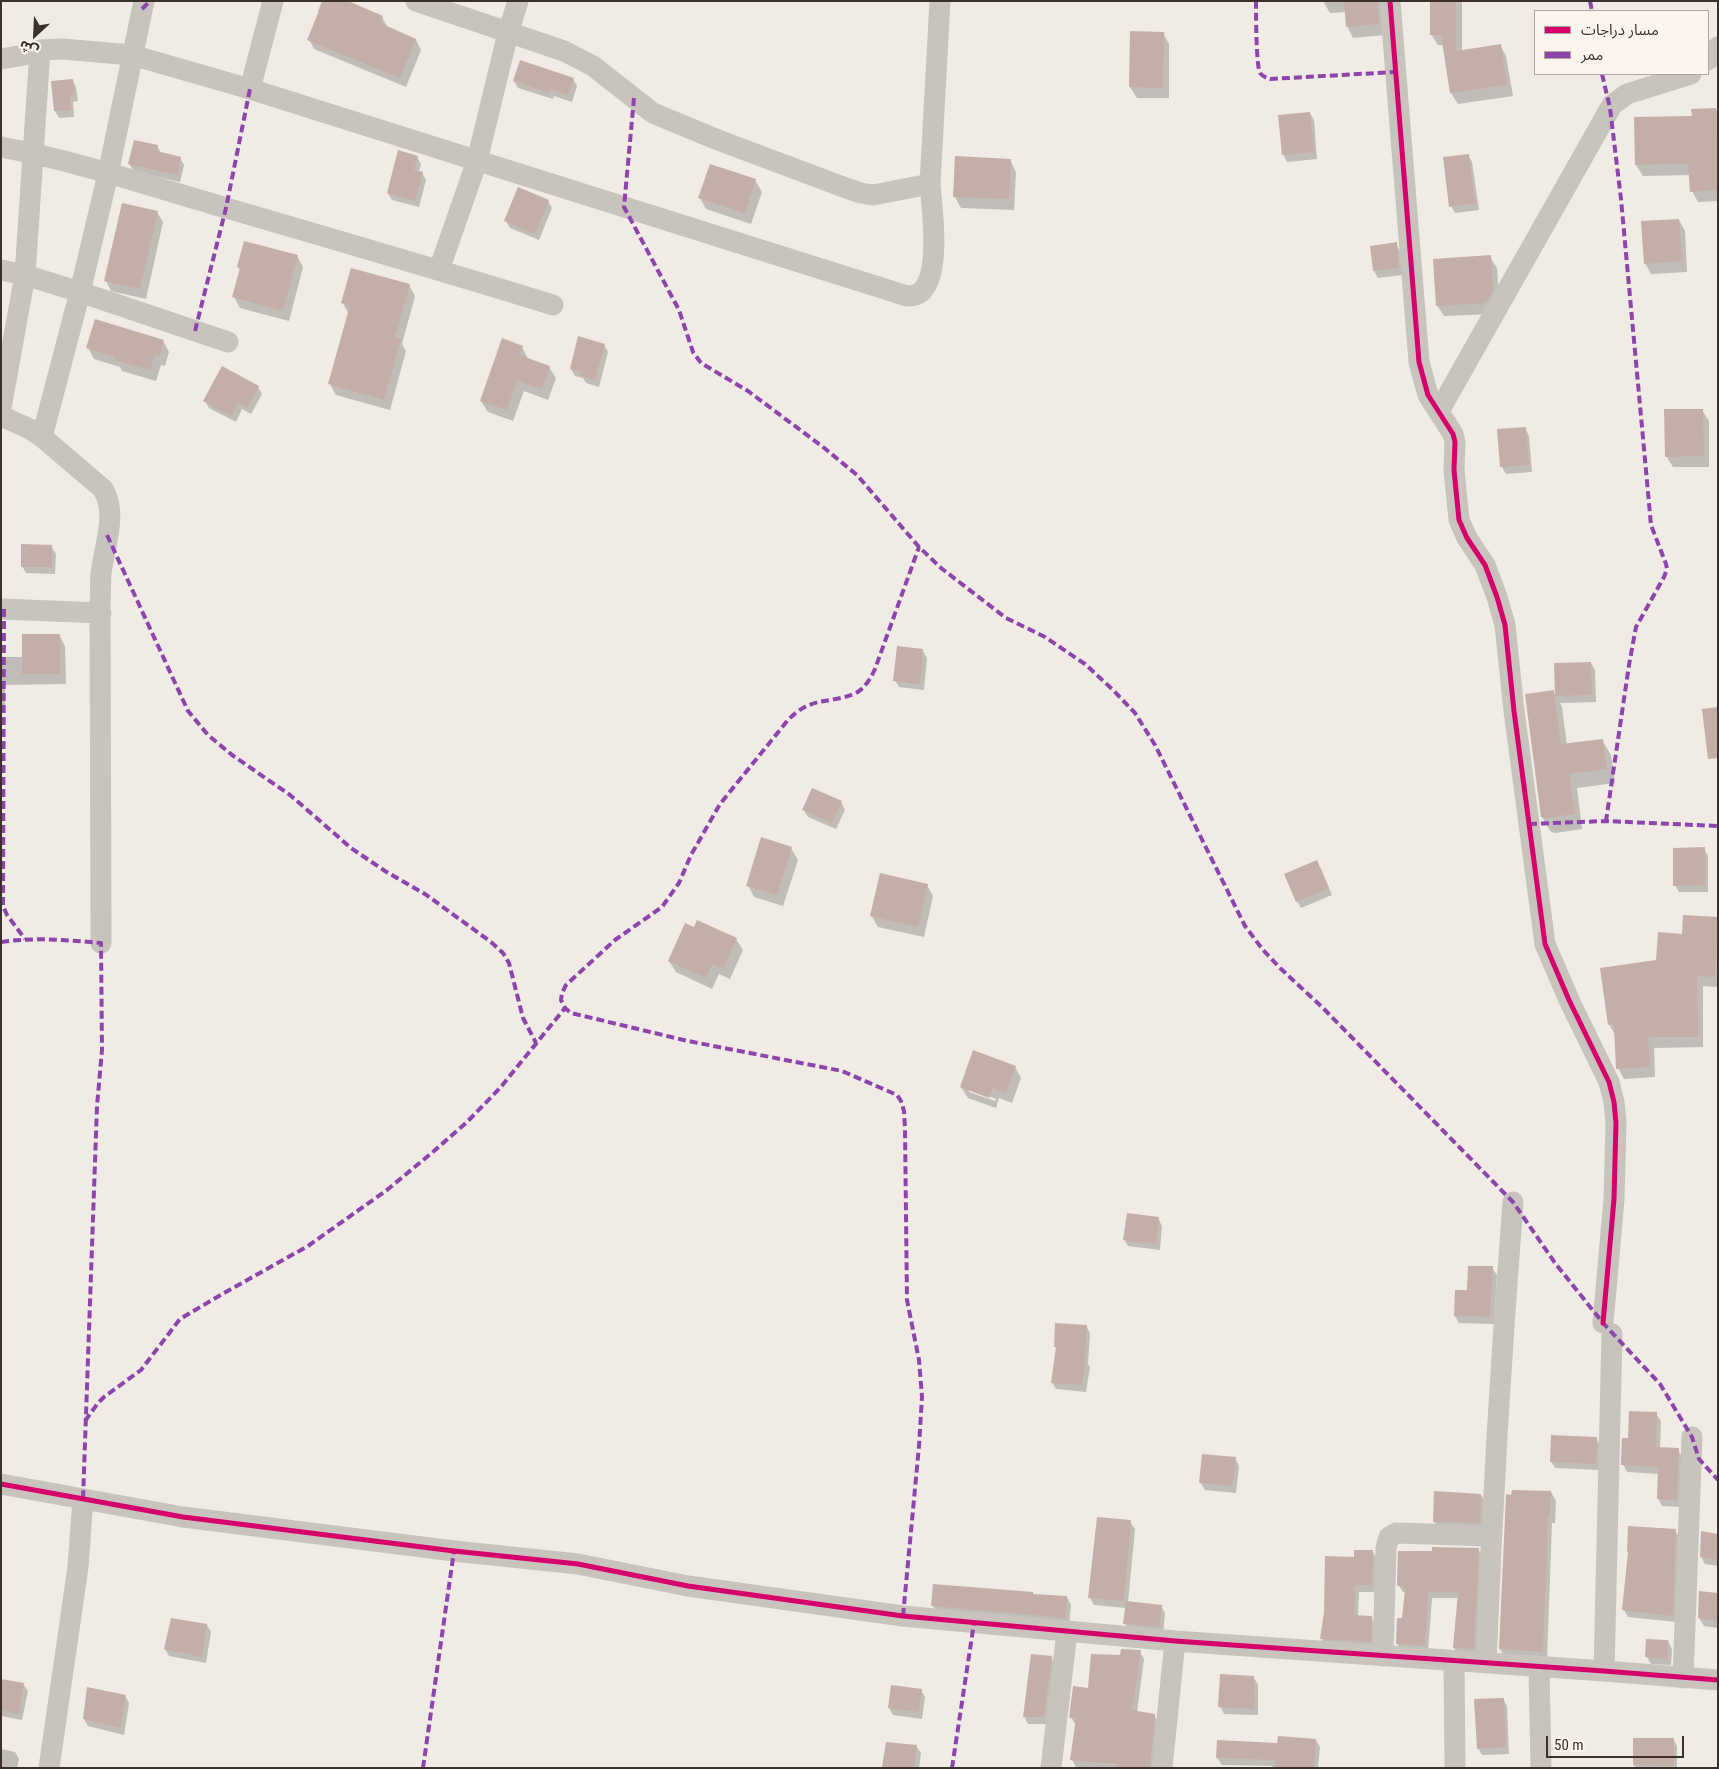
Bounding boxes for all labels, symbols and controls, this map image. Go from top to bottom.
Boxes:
north arrow [10,10,60,60]
legend [1534,10,1709,75]
text: مسار دراجات [1581,21,1659,39]
text: ش [17,37,41,60]
text: ممر [1581,46,1604,64]
scale bar [1549,1726,1686,1758]
text: 50 m [1554,1736,1584,1754]

